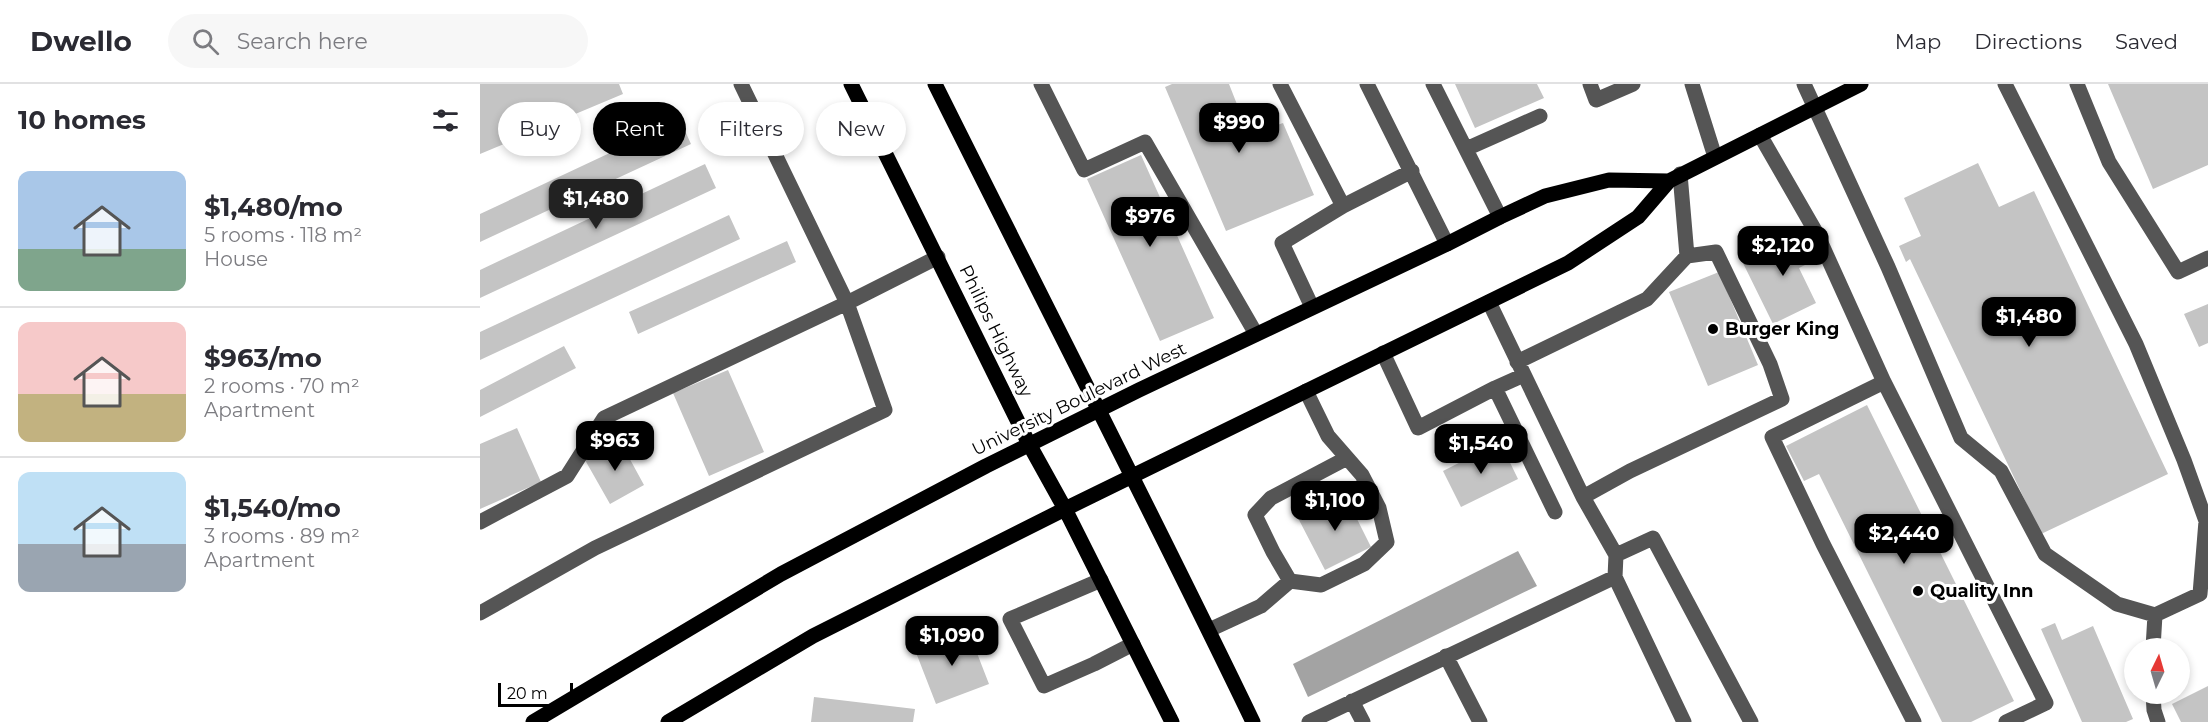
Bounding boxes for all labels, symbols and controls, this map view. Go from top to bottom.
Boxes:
search box [168,14,588,68]
text: Dwello [30,24,132,58]
icon: search [189,25,222,58]
text: Search here [237,28,368,55]
text: Map [1895,29,1941,54]
text: Directions [1974,29,2082,54]
text: Saved [2115,29,2178,54]
chip: Buy [498,102,581,156]
chip: Rent [593,102,686,156]
chip: Filters [698,102,804,156]
chip: New [816,102,906,156]
pin: $990 [1203,103,1275,154]
text: 10 homes [18,104,146,136]
icon: filters [429,104,462,137]
text: $990 [1213,110,1265,134]
pin: $1,480 [547,179,645,230]
text: $1,480 [563,186,629,210]
text: $1,480/mo [204,191,343,223]
icon: home [66,195,138,267]
pin: $976 [1114,197,1186,248]
text: $976 [1125,204,1175,228]
text: 5 rooms · 118 m² [204,223,362,247]
pin: $2,120 [1734,226,1832,277]
text: $2,120 [1752,233,1814,257]
text: House [204,247,268,271]
street label: Philips Highway [954,261,1038,401]
pin: $1,480 [1980,297,2078,348]
text: $1,480 [1996,304,2062,328]
place label: Burger King [1725,318,1839,340]
marker: Burger King [1706,322,1720,336]
street label: University Boulevard West [968,337,1190,461]
text: $963/mo [204,342,322,374]
icon: home [66,346,138,418]
text: 2 rooms · 70 m² [204,374,360,398]
text: Apartment [204,398,315,422]
pin: $963 [579,421,651,472]
pin: $1,540 [1432,424,1530,475]
text: $963 [590,428,640,452]
text: $1,540 [1449,431,1513,455]
pin: $1,100 [1286,481,1384,532]
text: $1,100 [1305,488,1365,512]
text: $1,540/mo [204,492,341,524]
icon: home [66,496,138,568]
pin: $2,440 [1855,514,1953,565]
text: $2,440 [1868,521,1940,545]
text: 3 rooms · 89 m² [204,524,360,548]
text: Apartment [204,548,315,572]
place label: Quality Inn [1930,580,2034,602]
marker: Quality Inn [1911,584,1925,598]
pin: $1,090 [903,616,1001,667]
text: $1,090 [919,623,985,647]
north arrow [2124,638,2190,704]
map controls [2124,638,2190,704]
scale bar [498,680,573,708]
text: 20 m [507,684,548,703]

